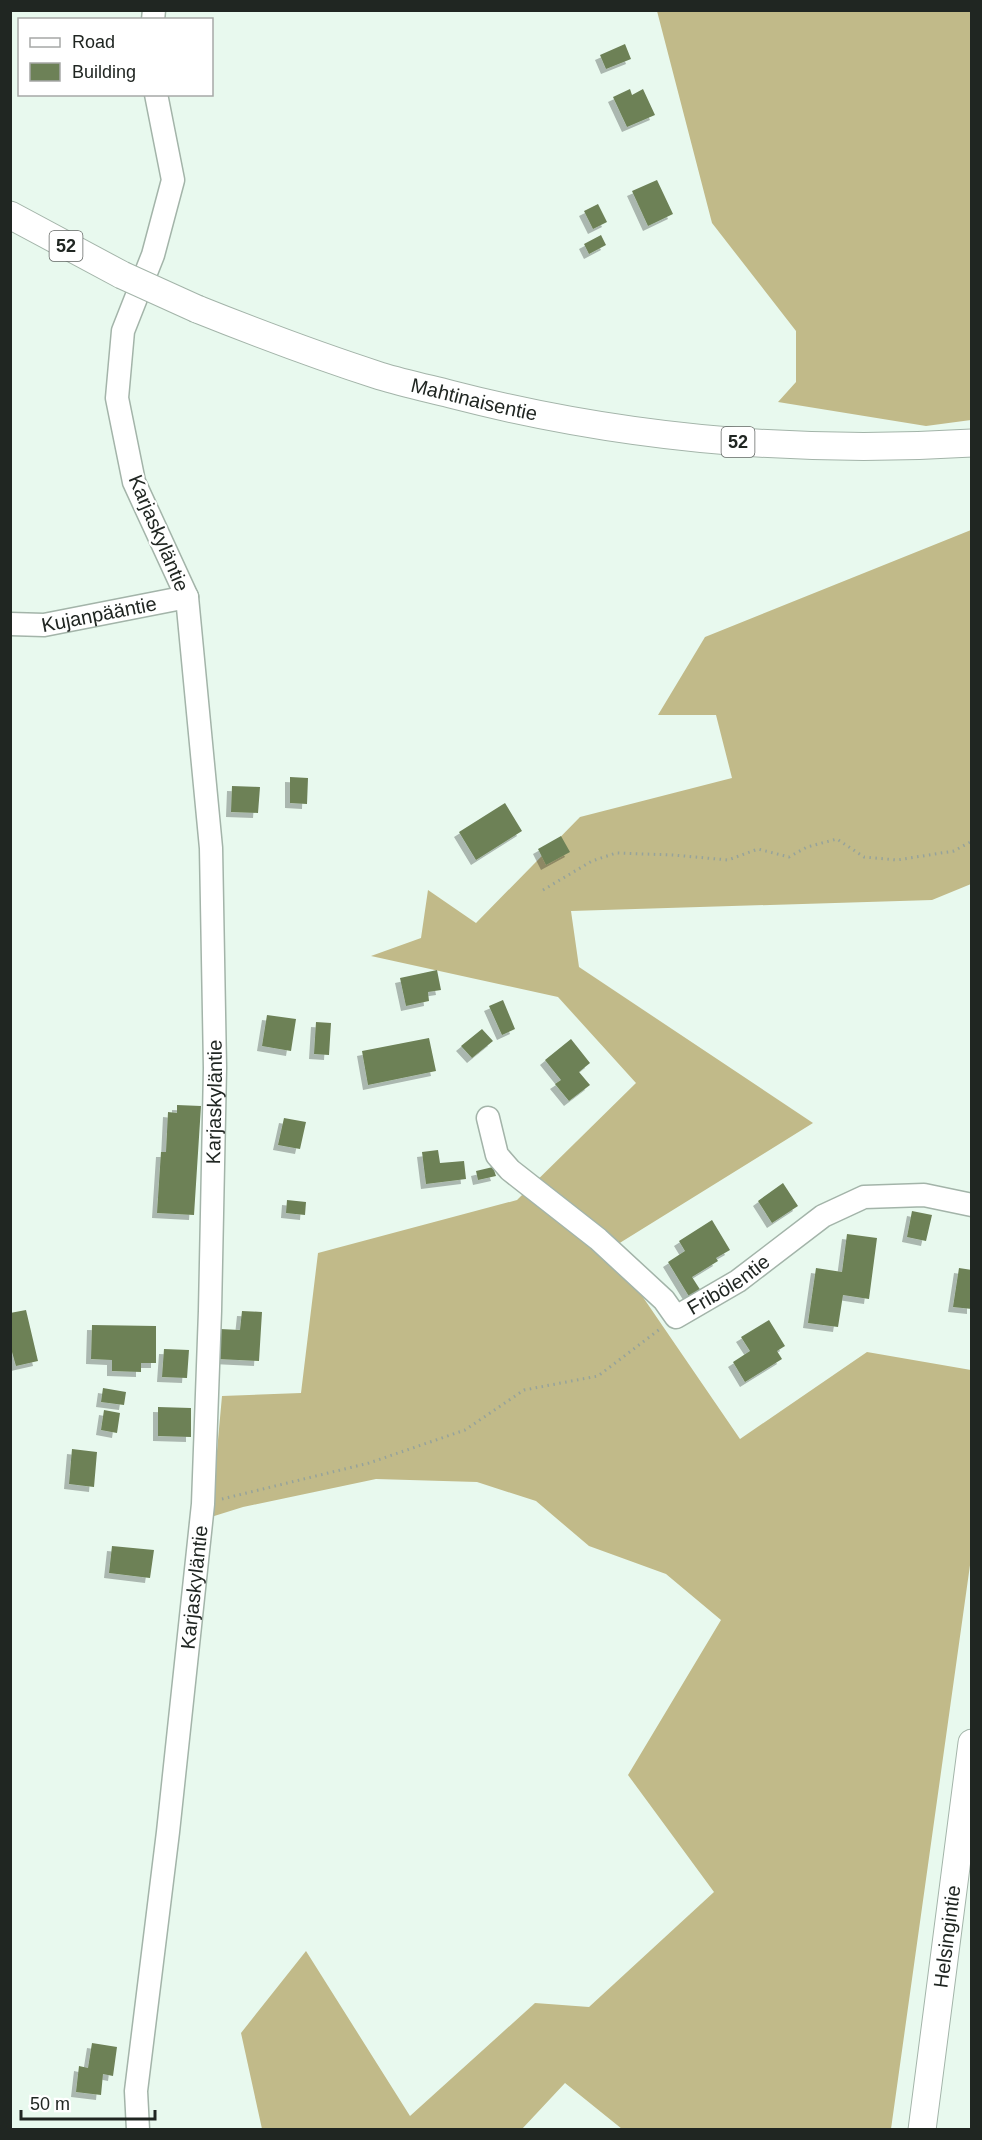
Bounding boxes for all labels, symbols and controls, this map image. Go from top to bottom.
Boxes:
legend [18,18,213,96]
text: Road [72,32,115,52]
text: Building [72,62,136,82]
road number: 52 [50,231,82,261]
street label: Mahtinaisentie [409,374,539,425]
road number: 52 [722,427,754,457]
street label: Karjaskyläntie [125,471,193,595]
street label: Kujanpääntie [40,592,158,636]
street label: Karjaskyläntie [202,1040,226,1165]
street label: Fribölentie [683,1250,774,1319]
street label: Karjaskyläntie [177,1524,212,1651]
street label: Helsingintie [929,1884,965,1989]
scale bar [21,2083,154,2121]
text: 50 m [30,2094,70,2114]

